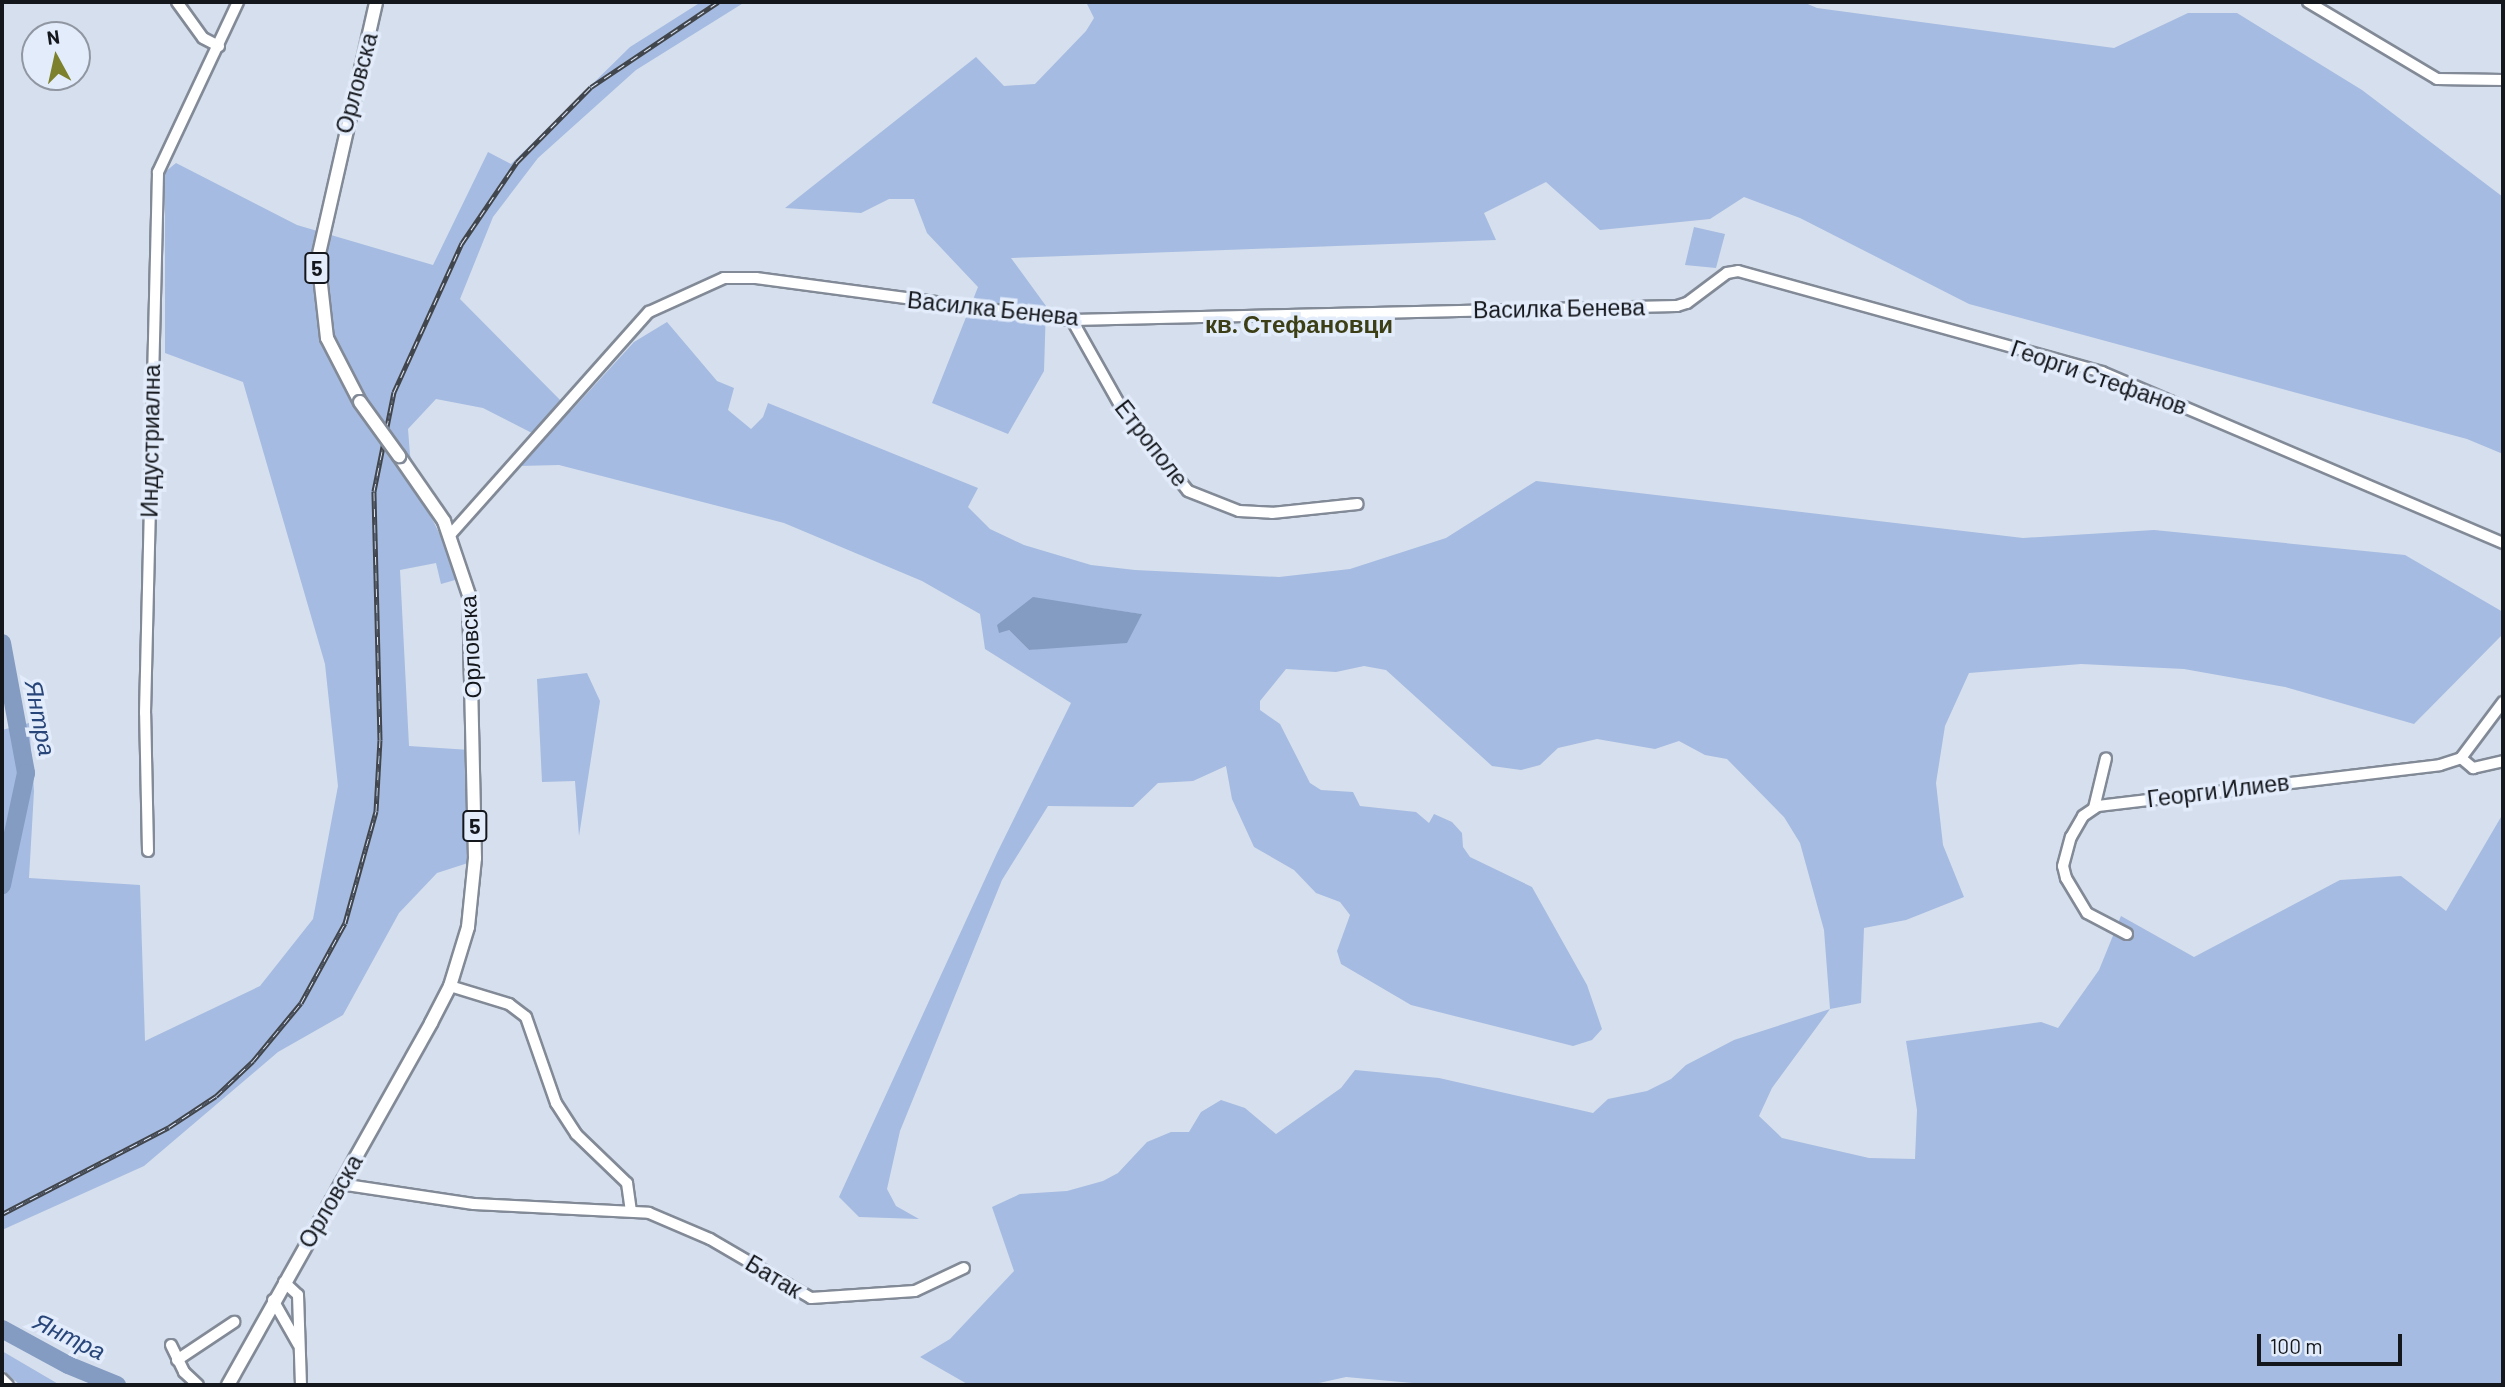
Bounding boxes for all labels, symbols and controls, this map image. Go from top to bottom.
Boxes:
north arrow [21,21,91,91]
text: N [45,24,61,49]
street label: Орловска [329,30,383,136]
road number: 5 [303,250,331,286]
street label: Василка Бенева [906,285,1080,331]
street label: Василка Бенева [1473,293,1645,323]
district label: кв. Стефановци [1205,310,1393,338]
street label: Георги Стефанов [2007,334,2191,420]
street label: Индустриална [135,364,165,518]
street label: Етрополе [1110,394,1194,492]
street label: Орловска [454,595,486,699]
water label: Янтра [20,678,62,758]
street label: Георги Илиев [2145,768,2291,812]
road number: 5 [461,808,489,844]
street label: Орловска [292,1149,368,1253]
street label: Батак [741,1249,807,1303]
water label: Янтра [30,1306,110,1366]
scale bar [2260,1320,2405,1364]
text: 100 m [2270,1333,2323,1358]

